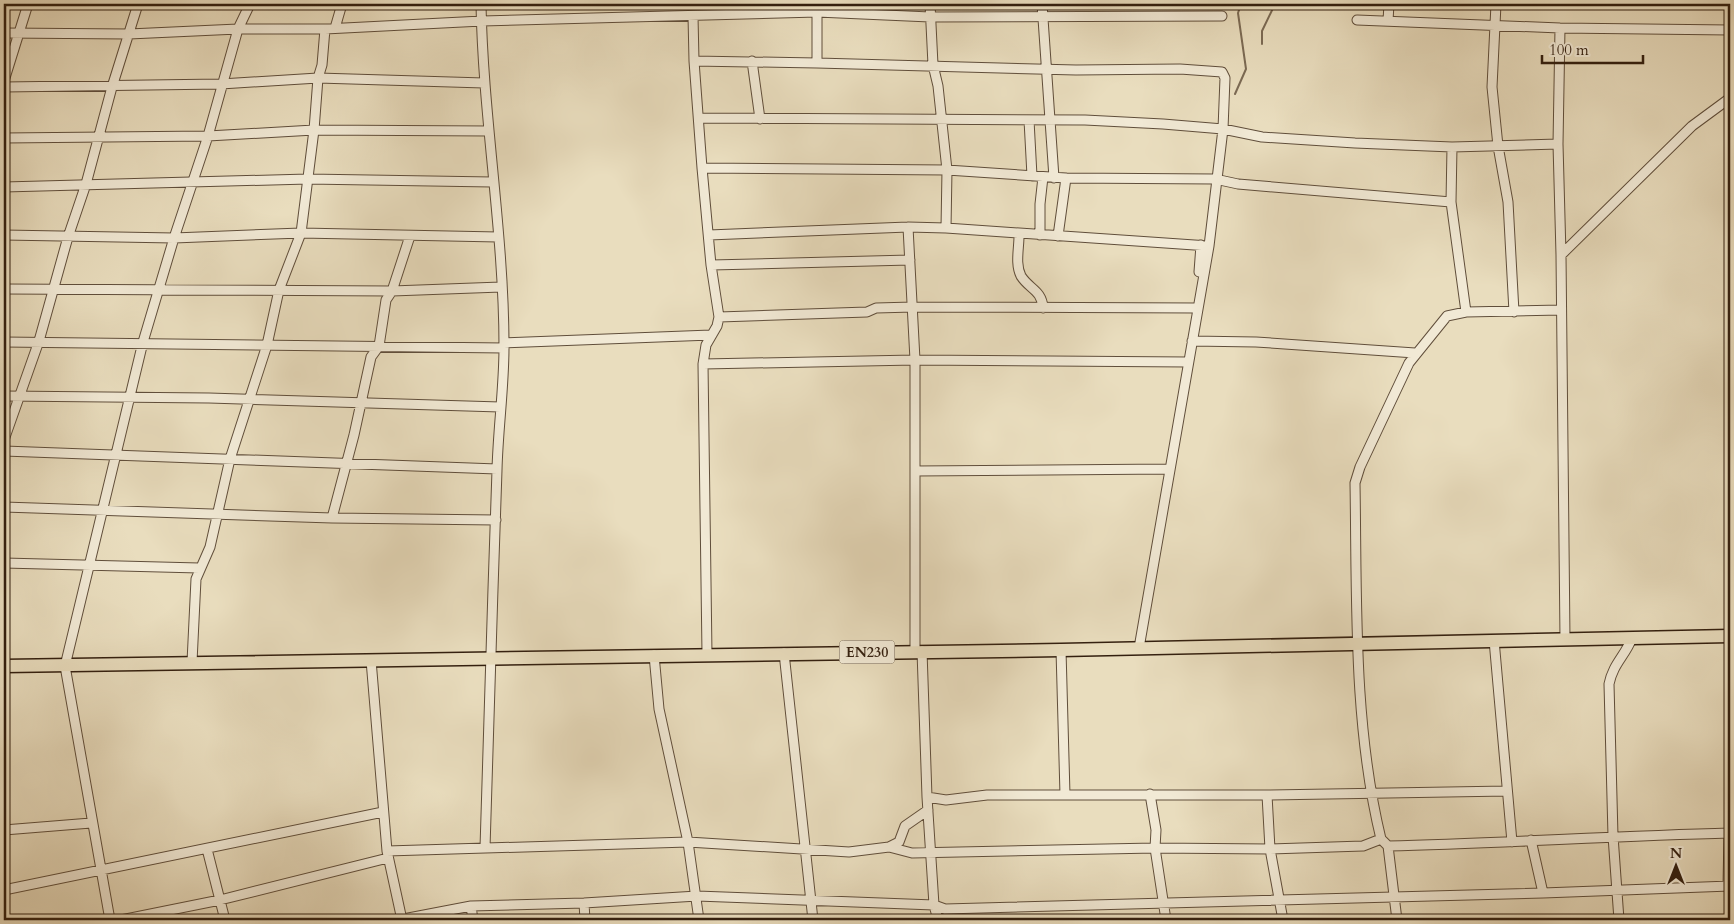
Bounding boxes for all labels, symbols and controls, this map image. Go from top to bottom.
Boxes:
scale bar [1542,32,1643,64]
text: 100 m [1549,40,1589,60]
road number: EN230 [840,640,894,664]
north arrow [1652,842,1702,892]
text: N [1670,844,1682,863]

